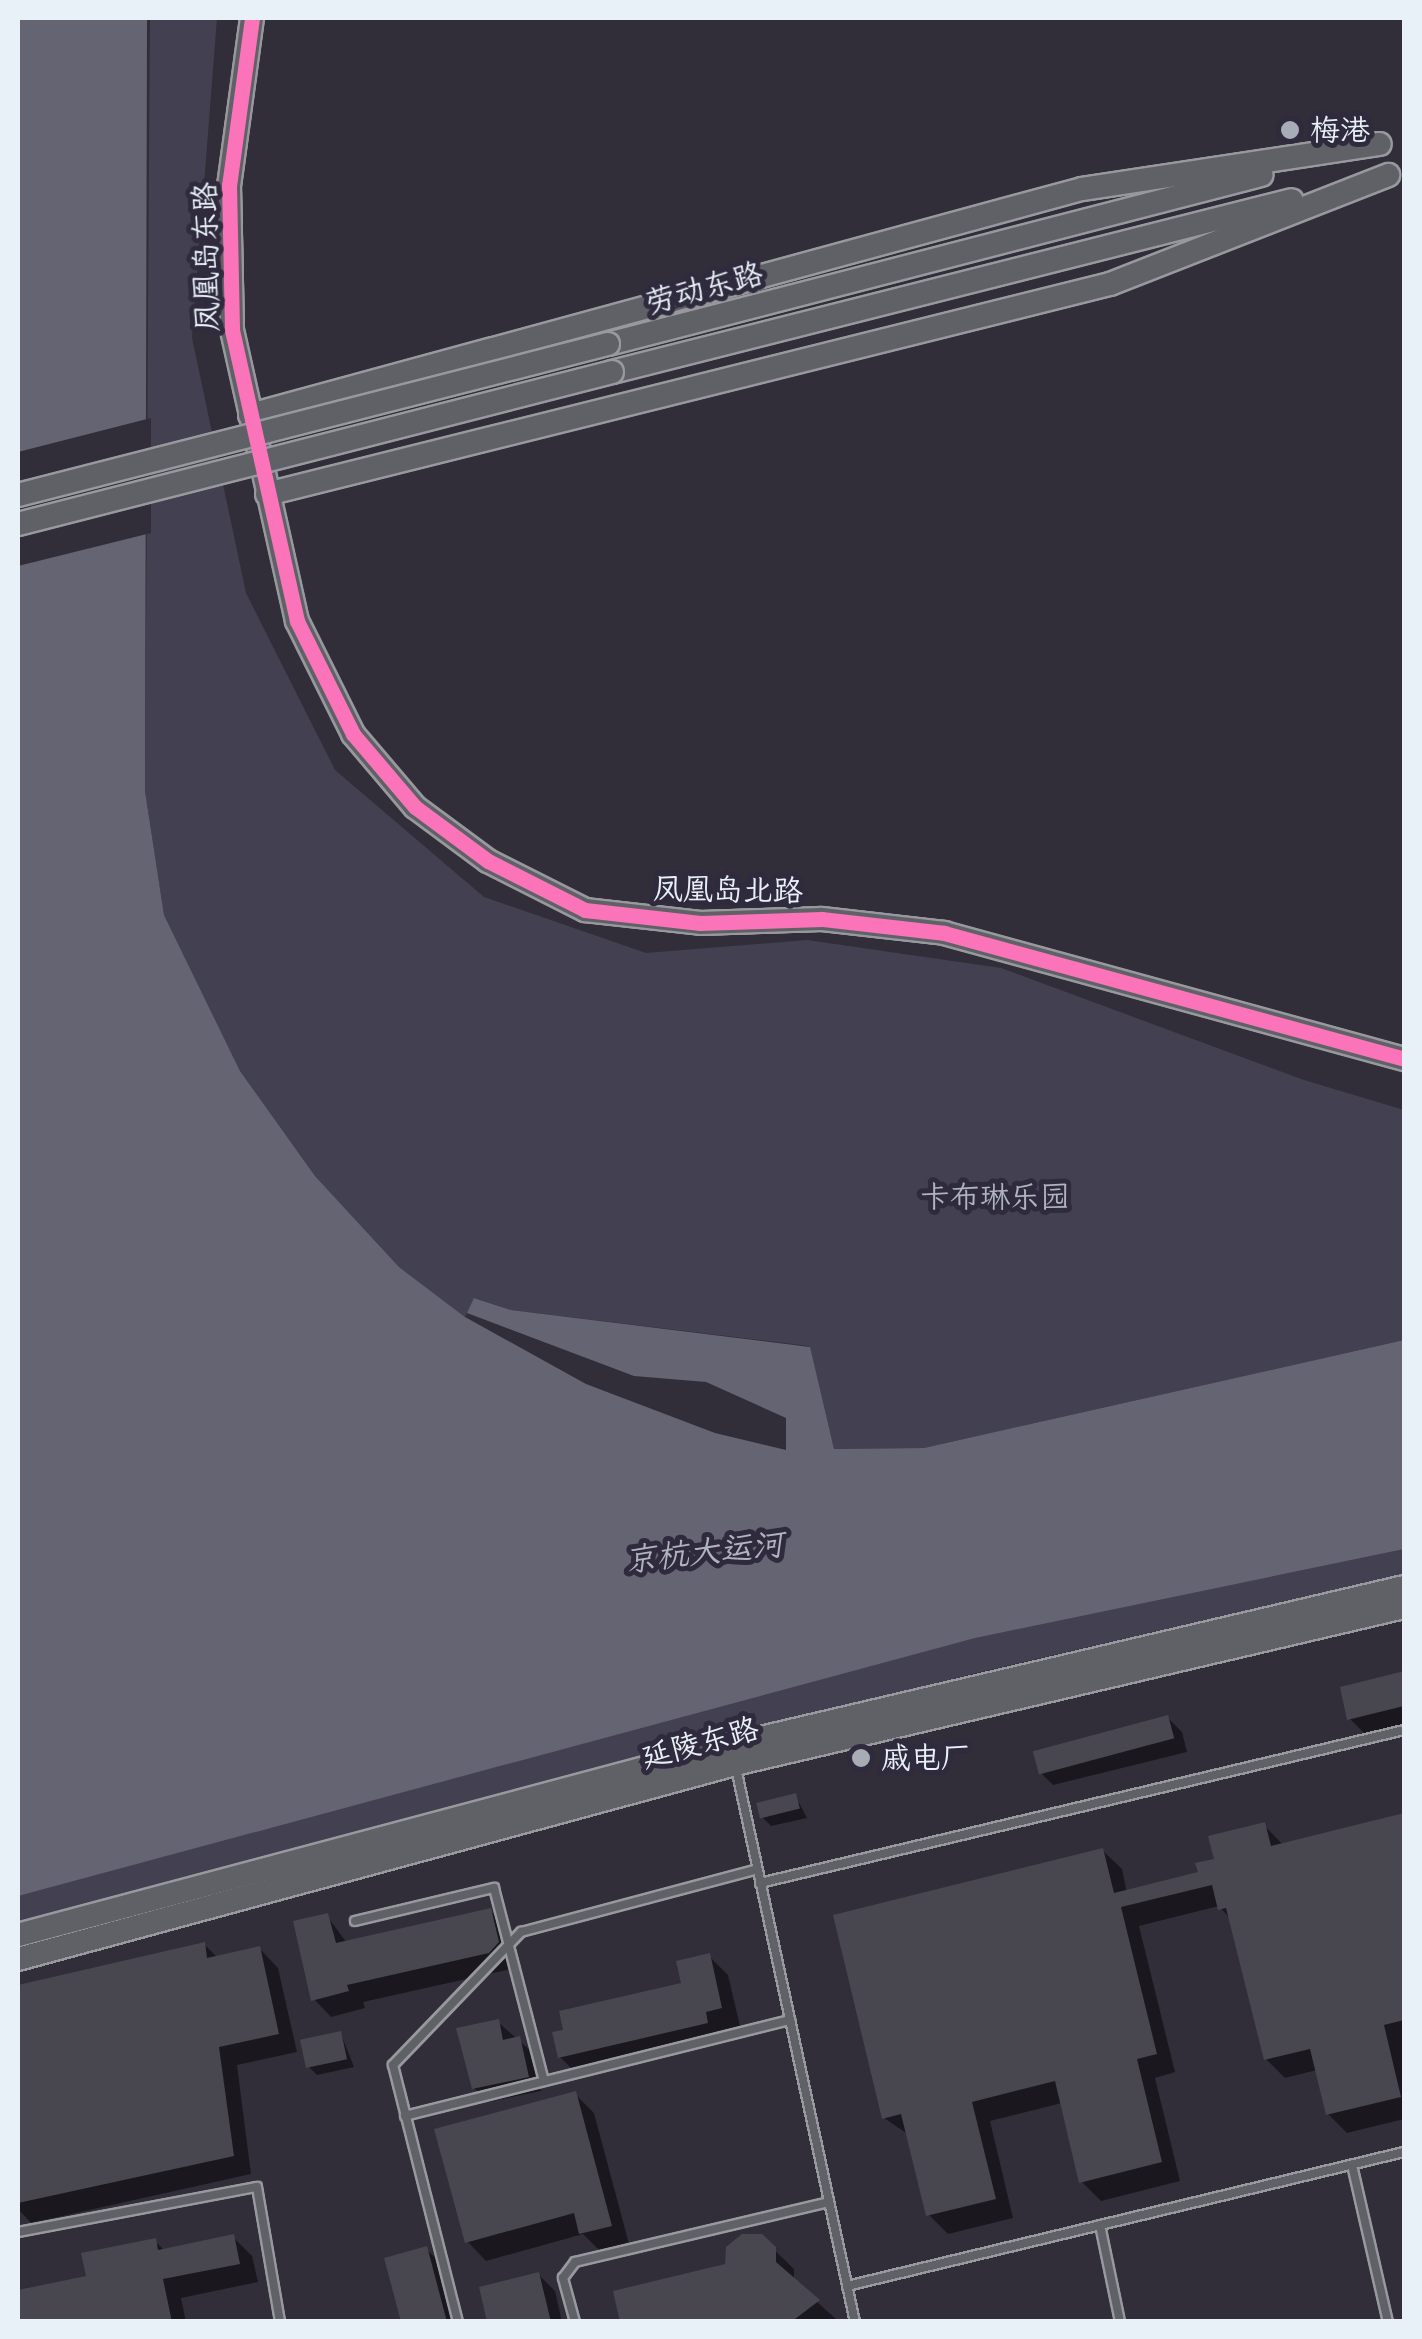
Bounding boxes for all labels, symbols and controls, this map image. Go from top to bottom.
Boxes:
place label: 梅港 [1310,112,1370,148]
marker: 梅港 [1279,119,1301,141]
street label: 凤凰岛东路 [187,182,225,332]
street label: 劳动东路 [641,255,767,321]
street label: 凤凰岛北路 [653,871,803,909]
park label: 卡布琳乐园 [920,1179,1070,1215]
water label: 京杭大运河 [622,1525,786,1579]
street label: 延陵东路 [637,1710,763,1776]
place label: 戚电厂 [881,1740,971,1776]
marker: 戚电厂 [850,1747,872,1769]

